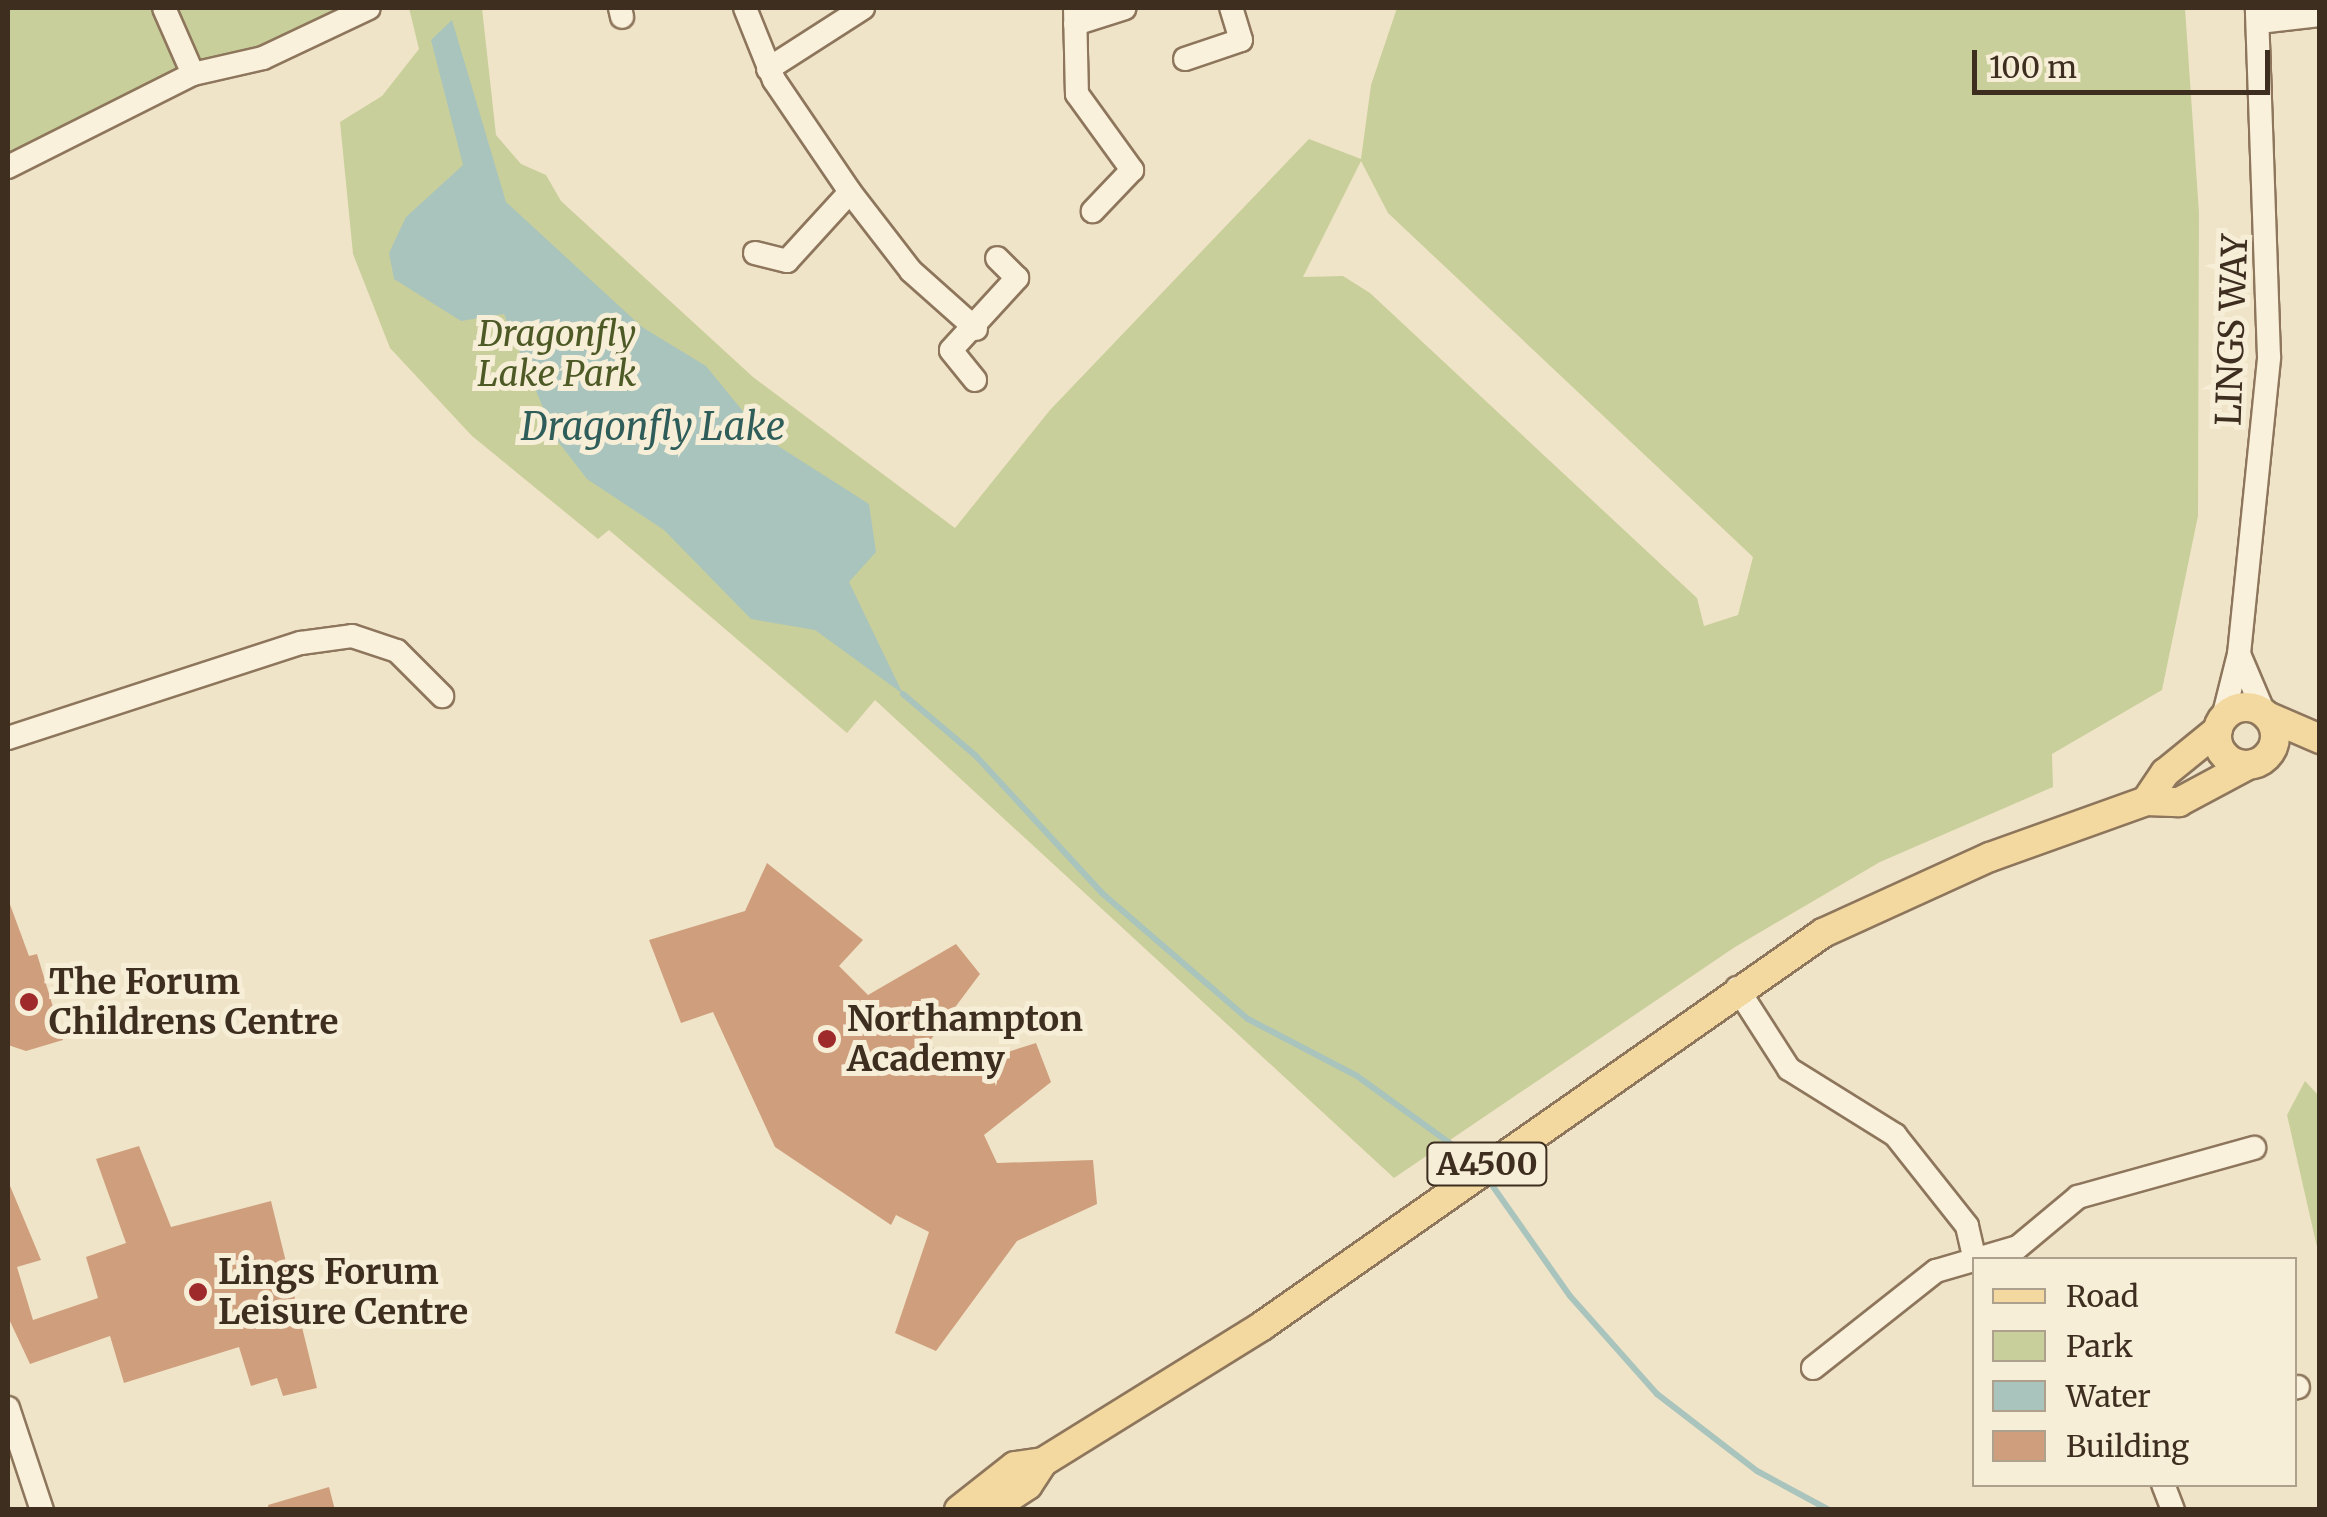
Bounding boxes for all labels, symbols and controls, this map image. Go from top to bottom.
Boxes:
scale bar [1977,30,2274,92]
text: 100 m [1989,48,2077,86]
street label: LINGS WAY [2208,233,2256,427]
park label: Dragonfly Lake Park [478,313,636,395]
water label: Dragonfly Lake [521,404,785,450]
place label: The Forum Childrens Centre [49,961,338,1043]
marker: The Forum Childrens Centre [18,991,40,1013]
place label: Northampton Academy [847,998,1083,1080]
marker: Northampton Academy [816,1028,838,1050]
road number: A4500 [1424,1137,1550,1191]
place label: Lings Forum Leisure Centre [218,1251,468,1333]
legend [1972,1257,2297,1487]
text: Road [2066,1277,2139,1315]
marker: Lings Forum Leisure Centre [187,1281,209,1303]
text: Park [2066,1327,2133,1365]
text: Water [2066,1377,2151,1415]
text: Building [2066,1427,2189,1465]

